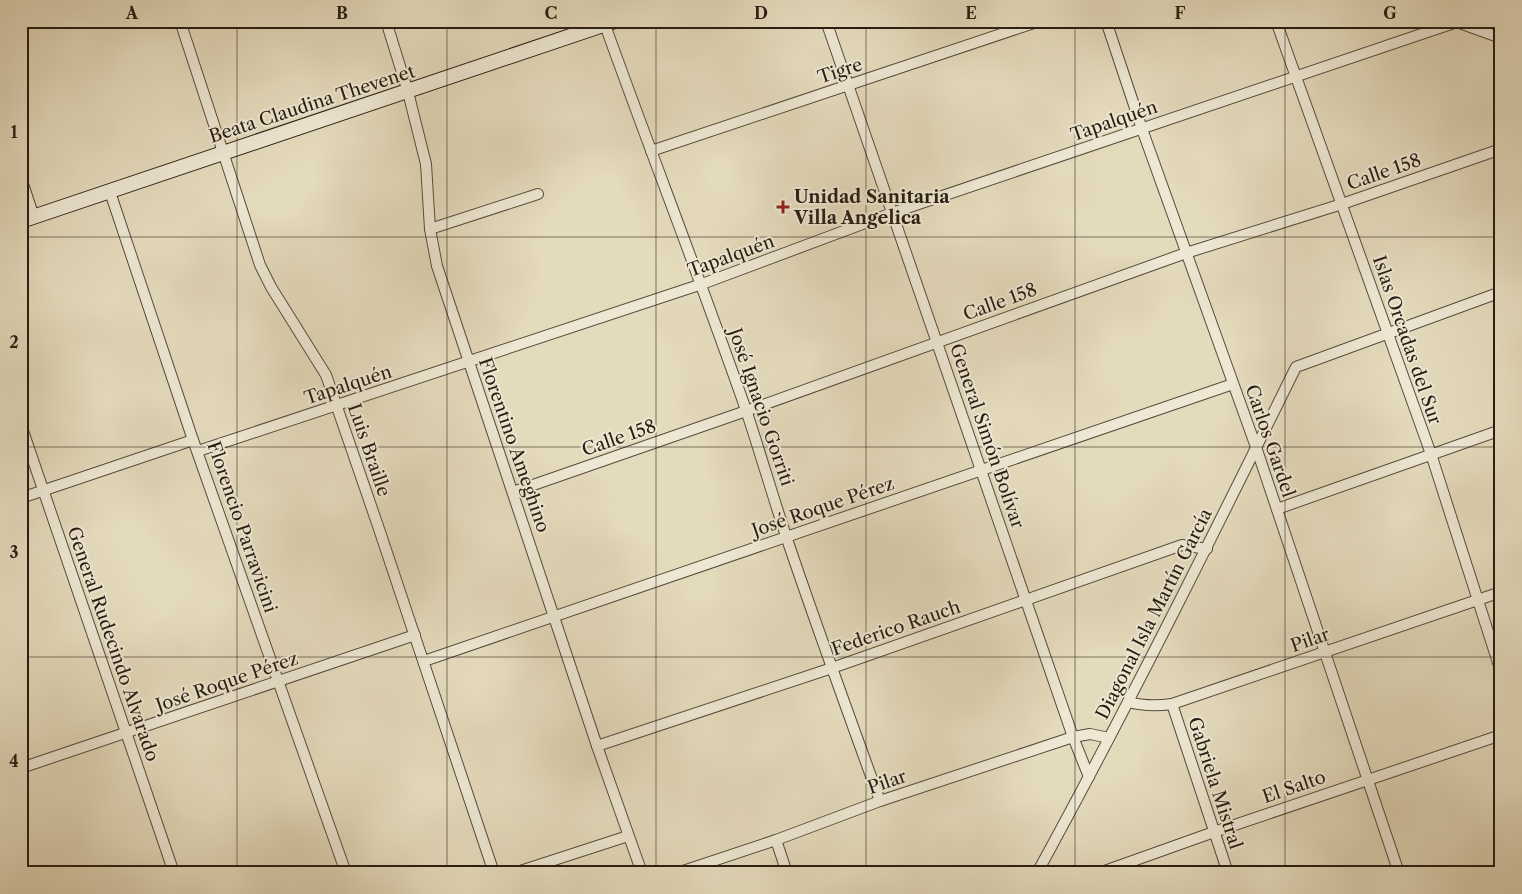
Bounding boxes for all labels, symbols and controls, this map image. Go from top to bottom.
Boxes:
text: A [125,3,139,23]
text: B [336,3,348,23]
text: C [545,3,557,23]
text: D [754,3,768,23]
text: E [965,3,977,23]
text: F [1175,3,1186,23]
text: G [1383,3,1397,23]
street label: Tigre [815,53,865,89]
street label: Beata Claudina Thevenet [206,60,418,148]
street label: Tapalquén [1068,96,1160,146]
text: 1 [10,122,18,142]
street label: Calle 158 [1344,149,1424,195]
place label: Unidad Sanitaria Villa Angelica [793,186,950,229]
marker: Unidad Sanitaria Villa Angelica [776,200,790,214]
street label: Tapalquén [685,230,777,282]
street label: Islas Orcadas del Sur [1368,253,1446,428]
street label: Calle 158 [960,279,1040,325]
street label: José Ignacio Gorriti [723,322,799,489]
text: 2 [9,332,19,352]
street label: General Simón Bolívar [945,341,1029,532]
street label: Florentino Ameghino [474,355,554,535]
street label: Tapalquén [302,361,394,409]
street label: Carlos Gardel [1240,382,1300,500]
street label: Luis Braille [343,401,395,499]
street label: Calle 158 [579,415,659,461]
street label: Florencio Parravicini [202,439,282,616]
street label: José Roque Pérez [746,472,897,543]
street label: Diagonal Isla Martín García [1091,504,1217,723]
street label: General Rudecindo Alvarado [62,524,164,764]
text: 3 [9,542,19,562]
street label: Federico Rauch [829,596,963,660]
street label: Pilar [1288,623,1333,657]
street label: José Roque Pérez [150,647,301,718]
street label: Gabriela Mistral [1183,714,1247,852]
text: 4 [9,751,19,771]
street label: Pilar [865,765,910,799]
street label: El Salto [1259,766,1329,808]

